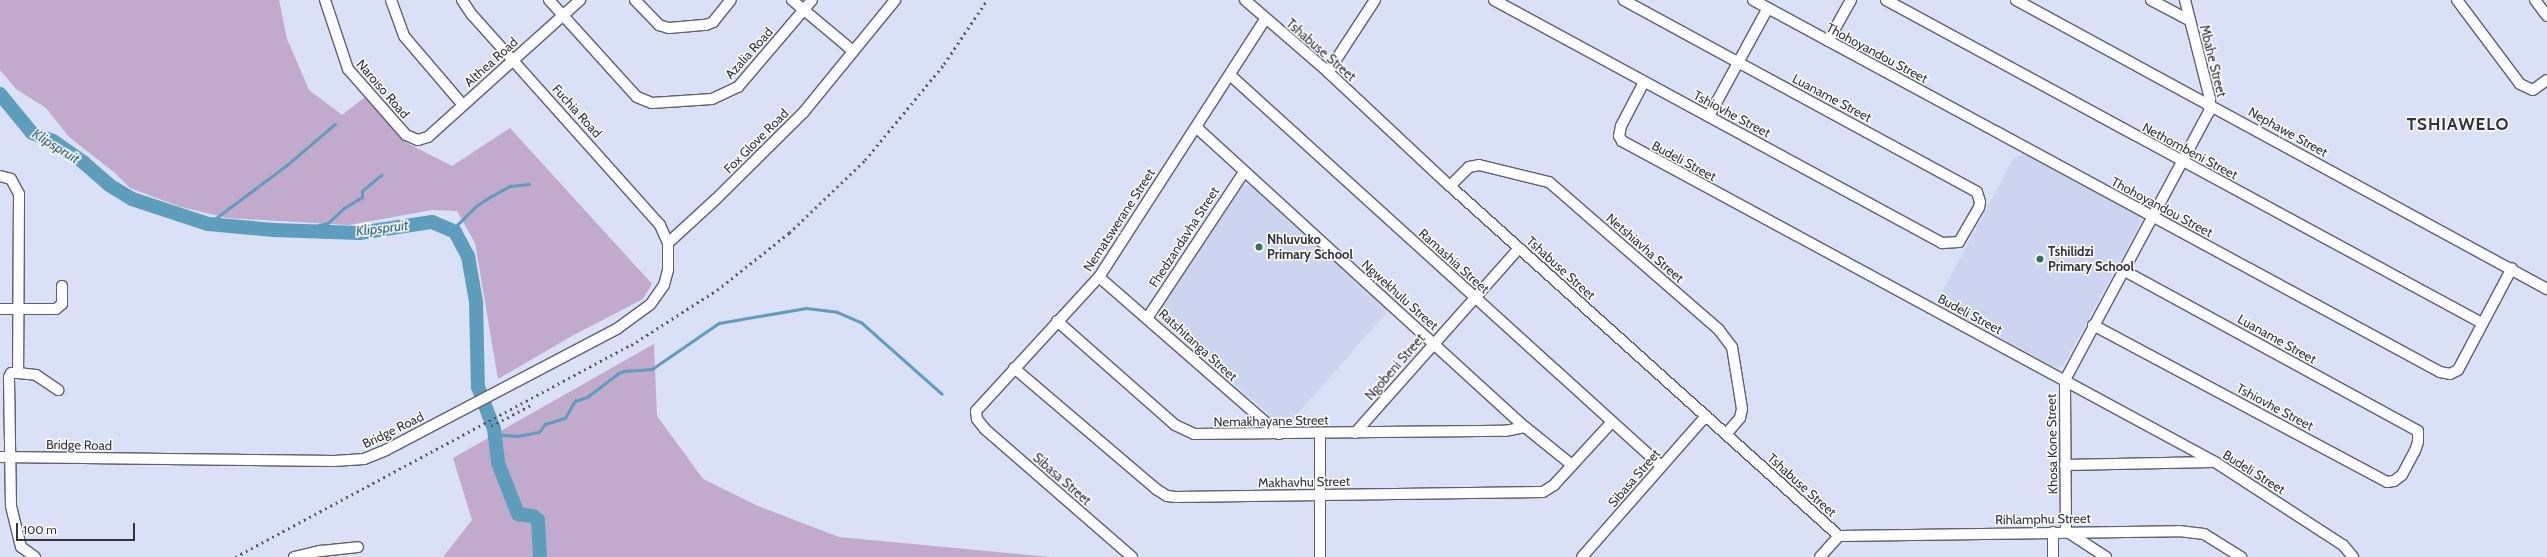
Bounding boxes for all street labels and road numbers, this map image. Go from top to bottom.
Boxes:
street label: Tshabuse Street [1283,15,1359,85]
street label: Thohoyandou Street [1824,20,1930,86]
street label: Mbahe Street [2196,23,2230,99]
street label: Azalia Road [722,24,776,82]
street label: Althea Road [461,34,521,90]
street label: Naroiso Road [353,56,413,122]
street label: Luaname Street [1790,71,1874,125]
street label: Fuchia Road [549,81,605,141]
street label: Tshiovhe Street [1691,87,1773,141]
street label: Nephawe Street [2246,104,2330,160]
street label: Fox Glove Road [720,105,792,177]
street label: Nethombeni Street [2140,119,2240,183]
street label: Budeli Street [1649,138,1719,184]
street label: Nematswerane Street [1080,166,1158,274]
street label: Thohoyandou Street [2109,174,2215,240]
street label: Fhedzandavha Street [1146,184,1222,290]
street label: Netshiavha Street [1603,210,1687,286]
street label: Ramashia Street [1416,225,1492,297]
street label: Tshabuse Street [1523,233,1599,303]
street label: Ngwekhulu Street [1359,257,1441,333]
street label: Budeli Street [1935,291,2005,337]
street label: Ratshitanga Street [1155,306,1241,384]
street label: Luaname Street [2235,311,2319,367]
street label: Ngobeni Street [1362,331,1428,403]
street label: Tshiovhe Street [2234,380,2316,434]
street label: Khosa Kone Street [2043,394,2061,494]
street label: Bridge Road [360,409,426,451]
street label: Nemakhayane Street [1213,412,1329,430]
street label: Bridge Road [46,437,112,453]
street label: Sibasa Street [1605,446,1663,510]
street label: Budeli Street [2220,447,2288,497]
street label: Sibasa Street [1030,450,1094,508]
street label: Tshabuse Street [1764,450,1840,520]
street label: Makhavhu Street [1258,473,1350,491]
street label: Rihlamphu Street [1995,510,2091,528]

